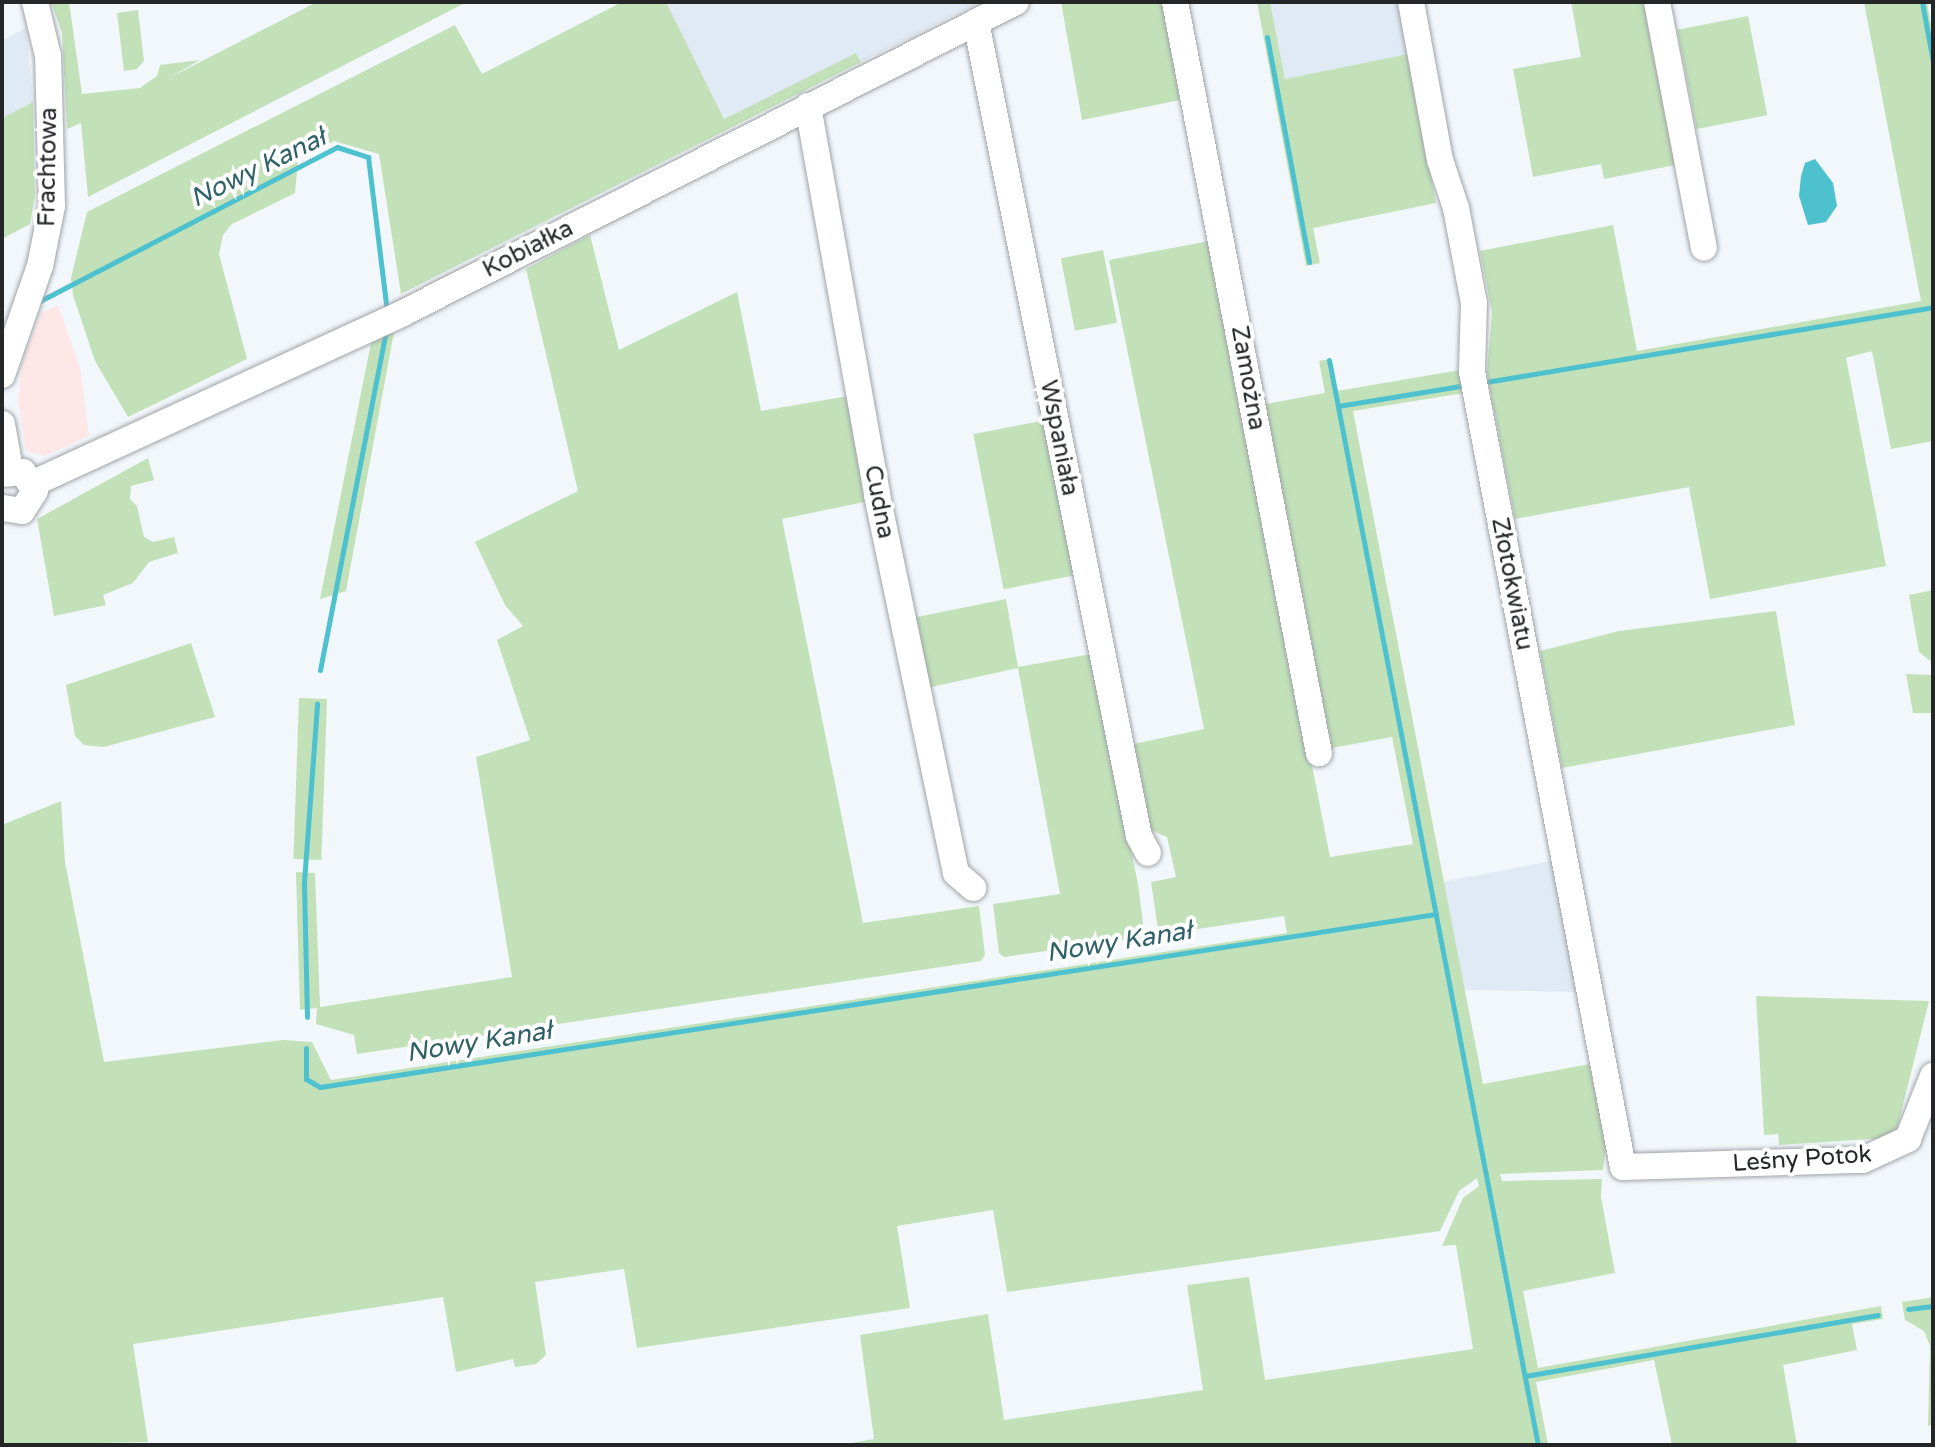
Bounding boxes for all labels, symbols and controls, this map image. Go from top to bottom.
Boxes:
street label: Frachtowa [33,107,63,227]
water label: Nowy Kanał [185,122,331,214]
street label: Kobiałka [478,214,578,284]
street label: Zamożna [1225,324,1271,432]
street label: Wspaniała [1034,378,1084,498]
street label: Cudna [858,463,900,541]
street label: Złotokwiatu [1485,515,1539,653]
water label: Nowy Kanał [1044,915,1194,969]
water label: Nowy Kanał [404,1015,554,1069]
street label: Leśny Potok [1731,1140,1873,1178]

